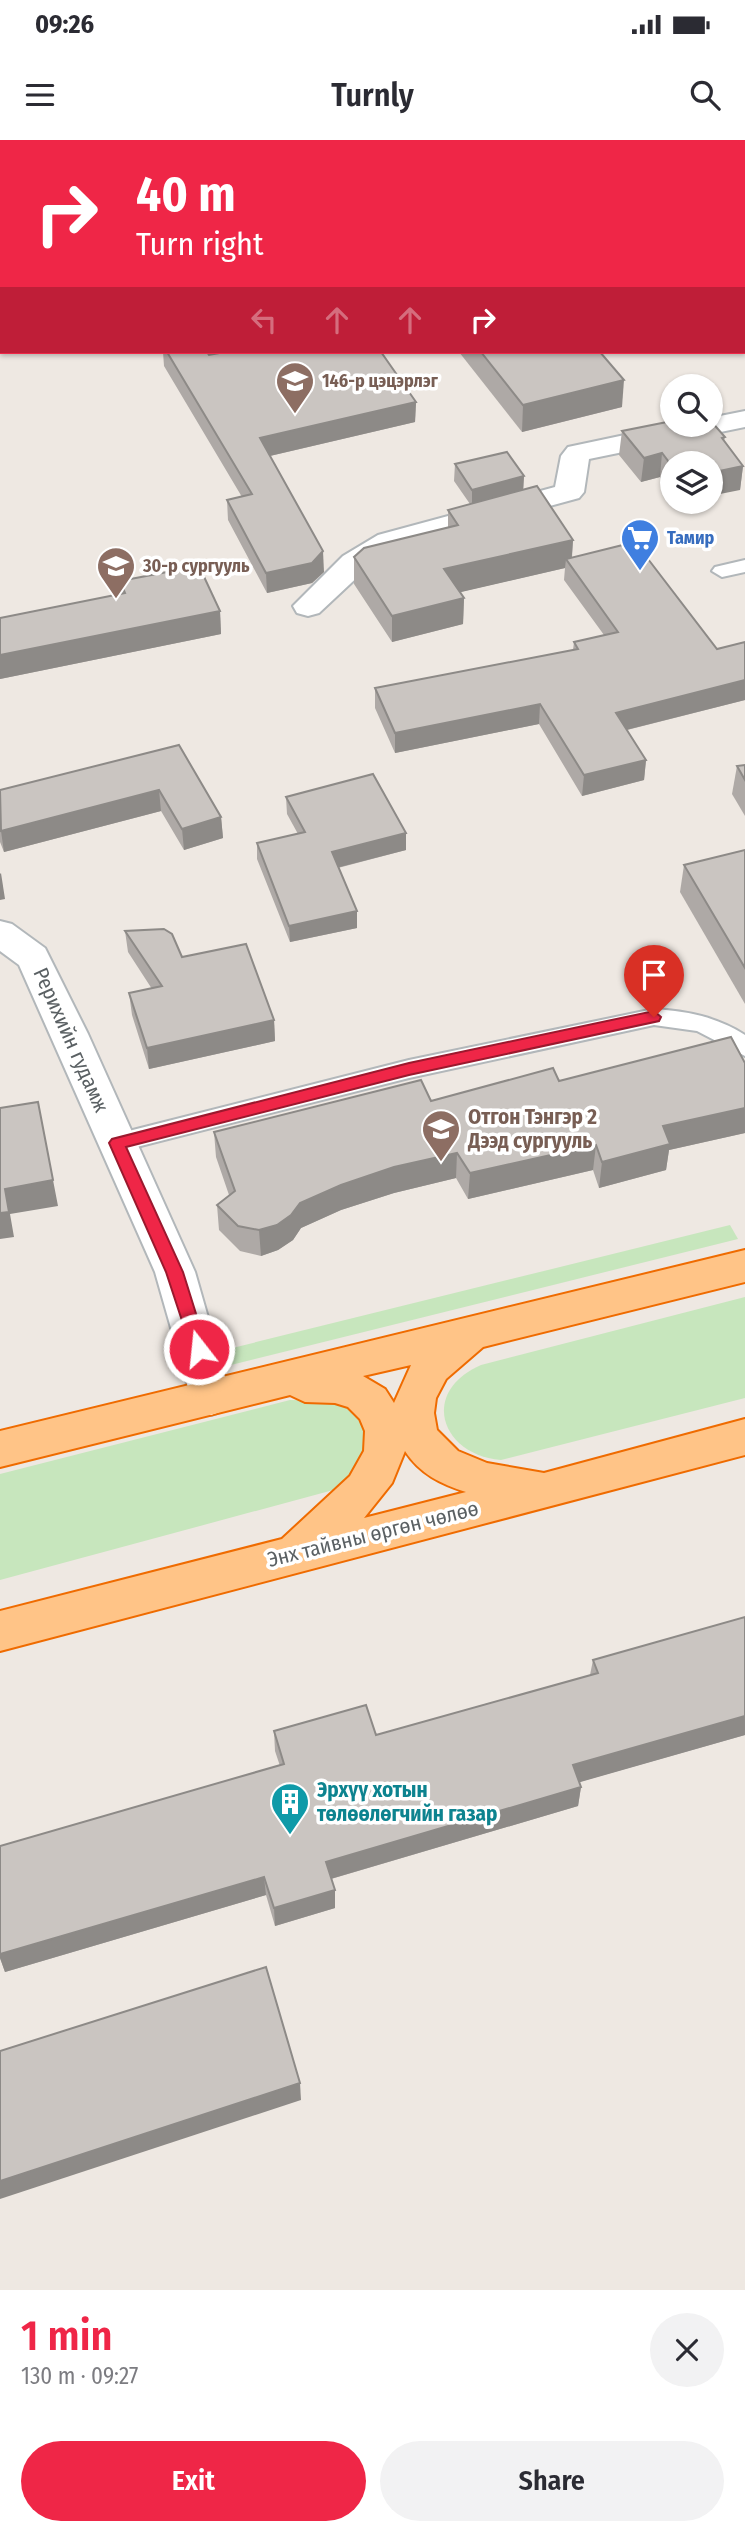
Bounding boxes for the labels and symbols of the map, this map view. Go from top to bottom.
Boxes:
school or university icon: 146-р цэцэрлэг [274,360,316,415]
place label: 146-р цэцэрлэг [322,370,439,392]
supermarket icon: Тамир [619,517,661,572]
place label: Тамир [667,527,715,549]
school or university icon: 30-р сургууль [95,545,137,600]
place label: 30-р сургууль [142,555,250,577]
pin [624,945,684,1017]
street label: Рерихийн гудамж [28,964,115,1117]
place label: Отгон Тэнгэр 2 Дээд сургууль [467,1104,597,1154]
school or university icon: Отгон Тэнгэр 2 Дээд сургууль [420,1108,462,1163]
position arrow [162,1312,236,1386]
street label: Энх тайвны өргөн чөлөө [265,1495,481,1573]
place label: Эрхүү хотын төлөөлөгчийн газар [317,1777,497,1827]
building icon: Эрхүү хотын төлөөлөгчийн газар [269,1781,311,1836]

